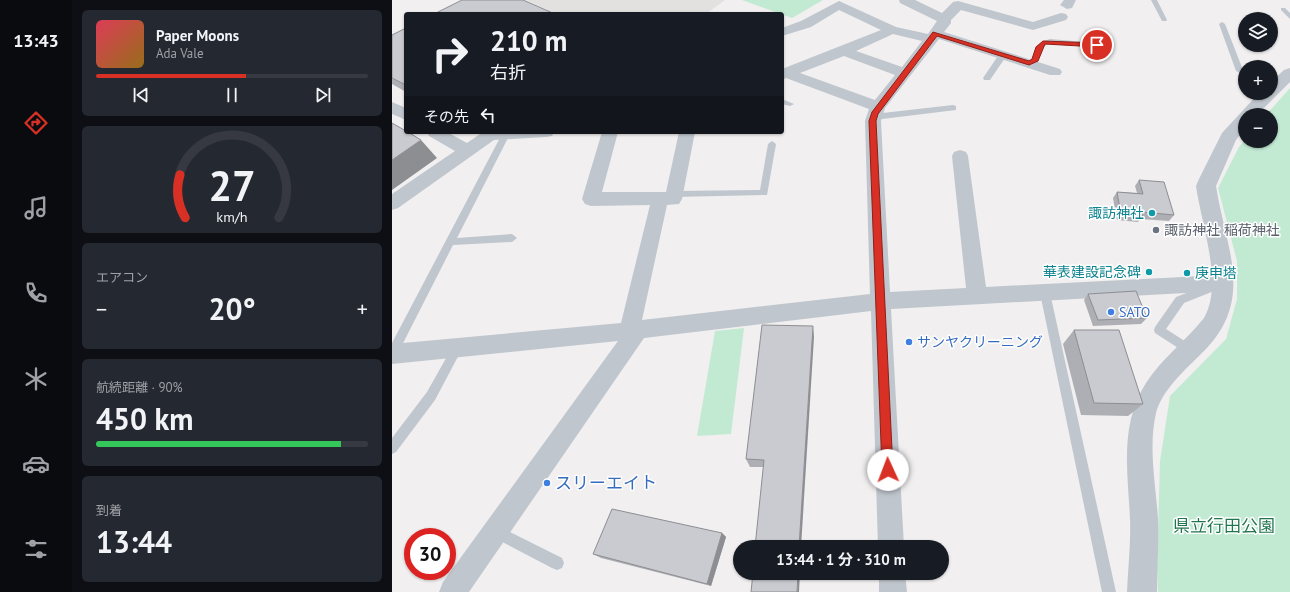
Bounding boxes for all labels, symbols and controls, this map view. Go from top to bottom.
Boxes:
map controls [1238,12,1278,148]
button: layers [1238,12,1278,52]
text: 210 m [490,22,567,59]
text: Paper Moons [156,26,239,45]
icon: right [424,28,476,80]
pin [1080,28,1114,62]
text: 13:43 [13,29,59,52]
icon: arrive [1086,34,1108,56]
text: Ada Vale [156,45,204,62]
button: + [1238,60,1278,100]
text: 右折 [490,61,526,84]
icon: previous [130,84,152,106]
icon: pause [221,84,243,106]
icon: next [312,84,334,106]
icon: left [477,104,499,126]
text: その先 [424,107,469,126]
button: − [1238,108,1278,148]
icon: directions [22,109,50,137]
text: 27 [208,158,256,211]
icon: music [22,194,50,222]
place label: 諏訪神社 [1088,204,1144,222]
text: km/h [216,206,248,225]
marker: 諏訪神社 [1147,208,1157,218]
place label: 諏訪神社 稲荷神社 [1164,221,1280,239]
marker: 諏訪神社 稲荷神社 [1151,225,1161,235]
place label: 華表建設記念碑 [1043,263,1141,281]
place label: 庚申塔 [1195,264,1237,282]
marker: 華表建設記念碑 [1144,267,1154,277]
marker: 庚申塔 [1182,268,1192,278]
text: エアコン [96,269,148,286]
icon: phone [22,279,50,307]
text: 20° [208,289,256,328]
text: − [96,295,107,323]
text: + [357,295,368,323]
place label: SATO [1119,303,1150,321]
marker: SATO [1106,307,1116,317]
place label: サンヤクリーニング [917,333,1043,351]
marker: サンヤクリーニング [904,337,914,347]
icon: climate [22,365,50,393]
text: 航続距離 · 90% [96,379,183,396]
text: 450 km [96,399,194,438]
position arrow [867,449,909,491]
icon: car [22,450,50,478]
place label: スリーエイト [555,472,657,494]
marker: スリーエイト [542,478,552,488]
text: 到着 [96,502,122,519]
park label: 県立行田公園 [1173,515,1275,537]
text: 13:44 [96,522,172,561]
speed limit sign: 30 [404,528,456,580]
icon: filters [22,535,50,563]
text: 13:44 · 1 分 · 310 m [776,550,906,569]

